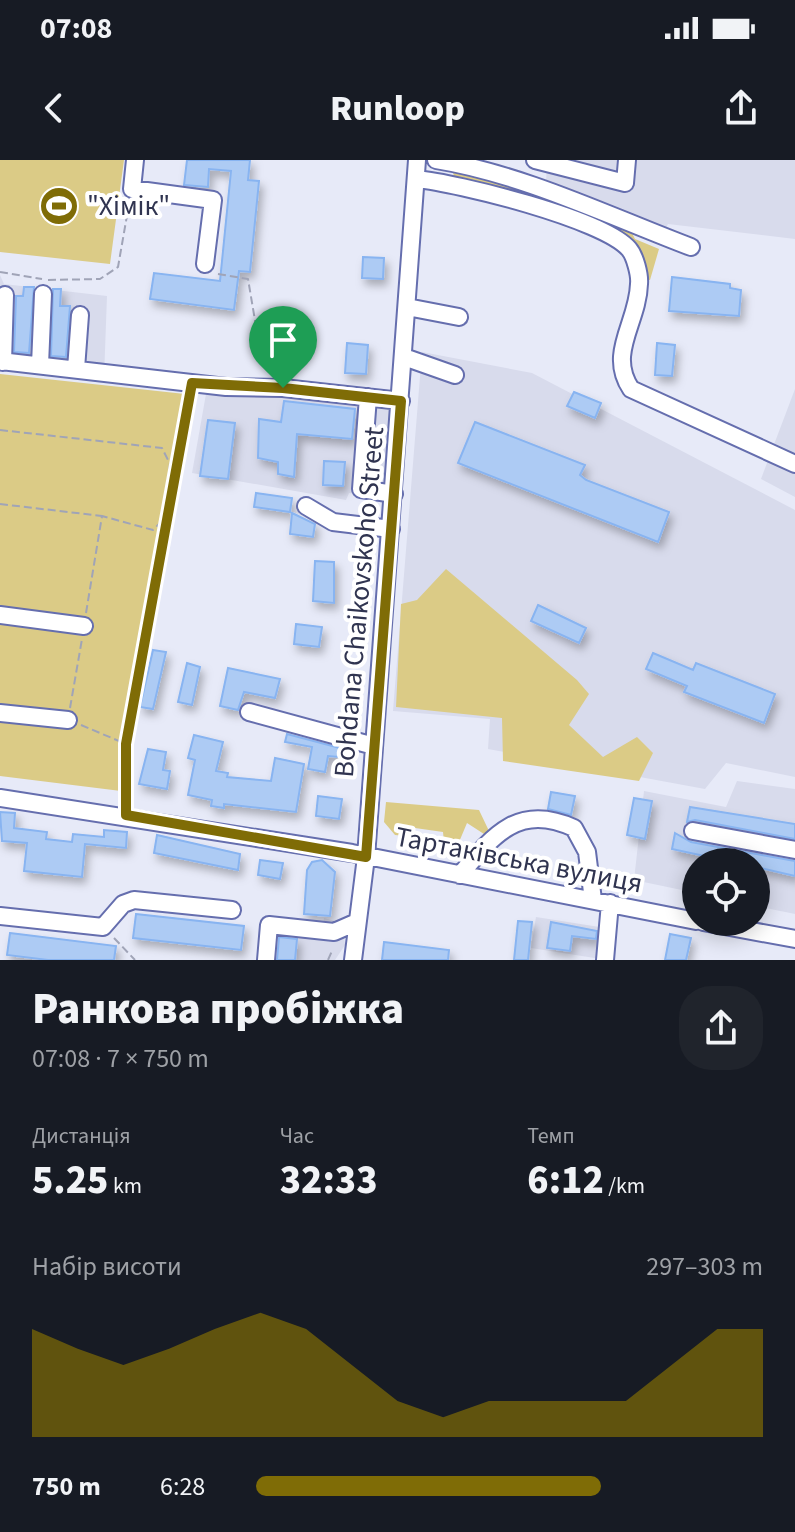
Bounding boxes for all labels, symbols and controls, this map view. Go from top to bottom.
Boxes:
text: 07:08 [40,7,112,50]
text: Runloop [330,83,465,134]
icon: back [32,86,76,130]
icon: share [719,86,763,130]
sports icon: "Хімік" [38,185,80,227]
place label: "Хімік" [87,186,170,226]
pin [249,306,317,388]
icon: arrive [261,318,305,362]
street label: Bohdana Chaikovskoho Street [324,425,394,779]
street label: Тартаківська вулиця [392,816,646,904]
map controls [682,848,770,936]
button: locate [682,848,770,936]
text: Ранкова пробіжка [32,978,404,1041]
button: share [679,986,763,1070]
text: 07:08 · 7 × 750 m [32,1040,209,1077]
text: Дистанція [32,1120,131,1152]
text: Час [280,1120,314,1152]
text: Темп [527,1120,575,1152]
text: 5.25 [32,1152,108,1209]
text: 32:33 [280,1152,378,1209]
text: 6:12 [527,1152,604,1209]
text: km [108,1170,142,1202]
text: /km [604,1170,645,1202]
text: Набір висоти [32,1248,182,1285]
text: 297–303 m [646,1248,763,1285]
text: 750 m [32,1468,101,1505]
text: 6:28 [160,1468,205,1505]

